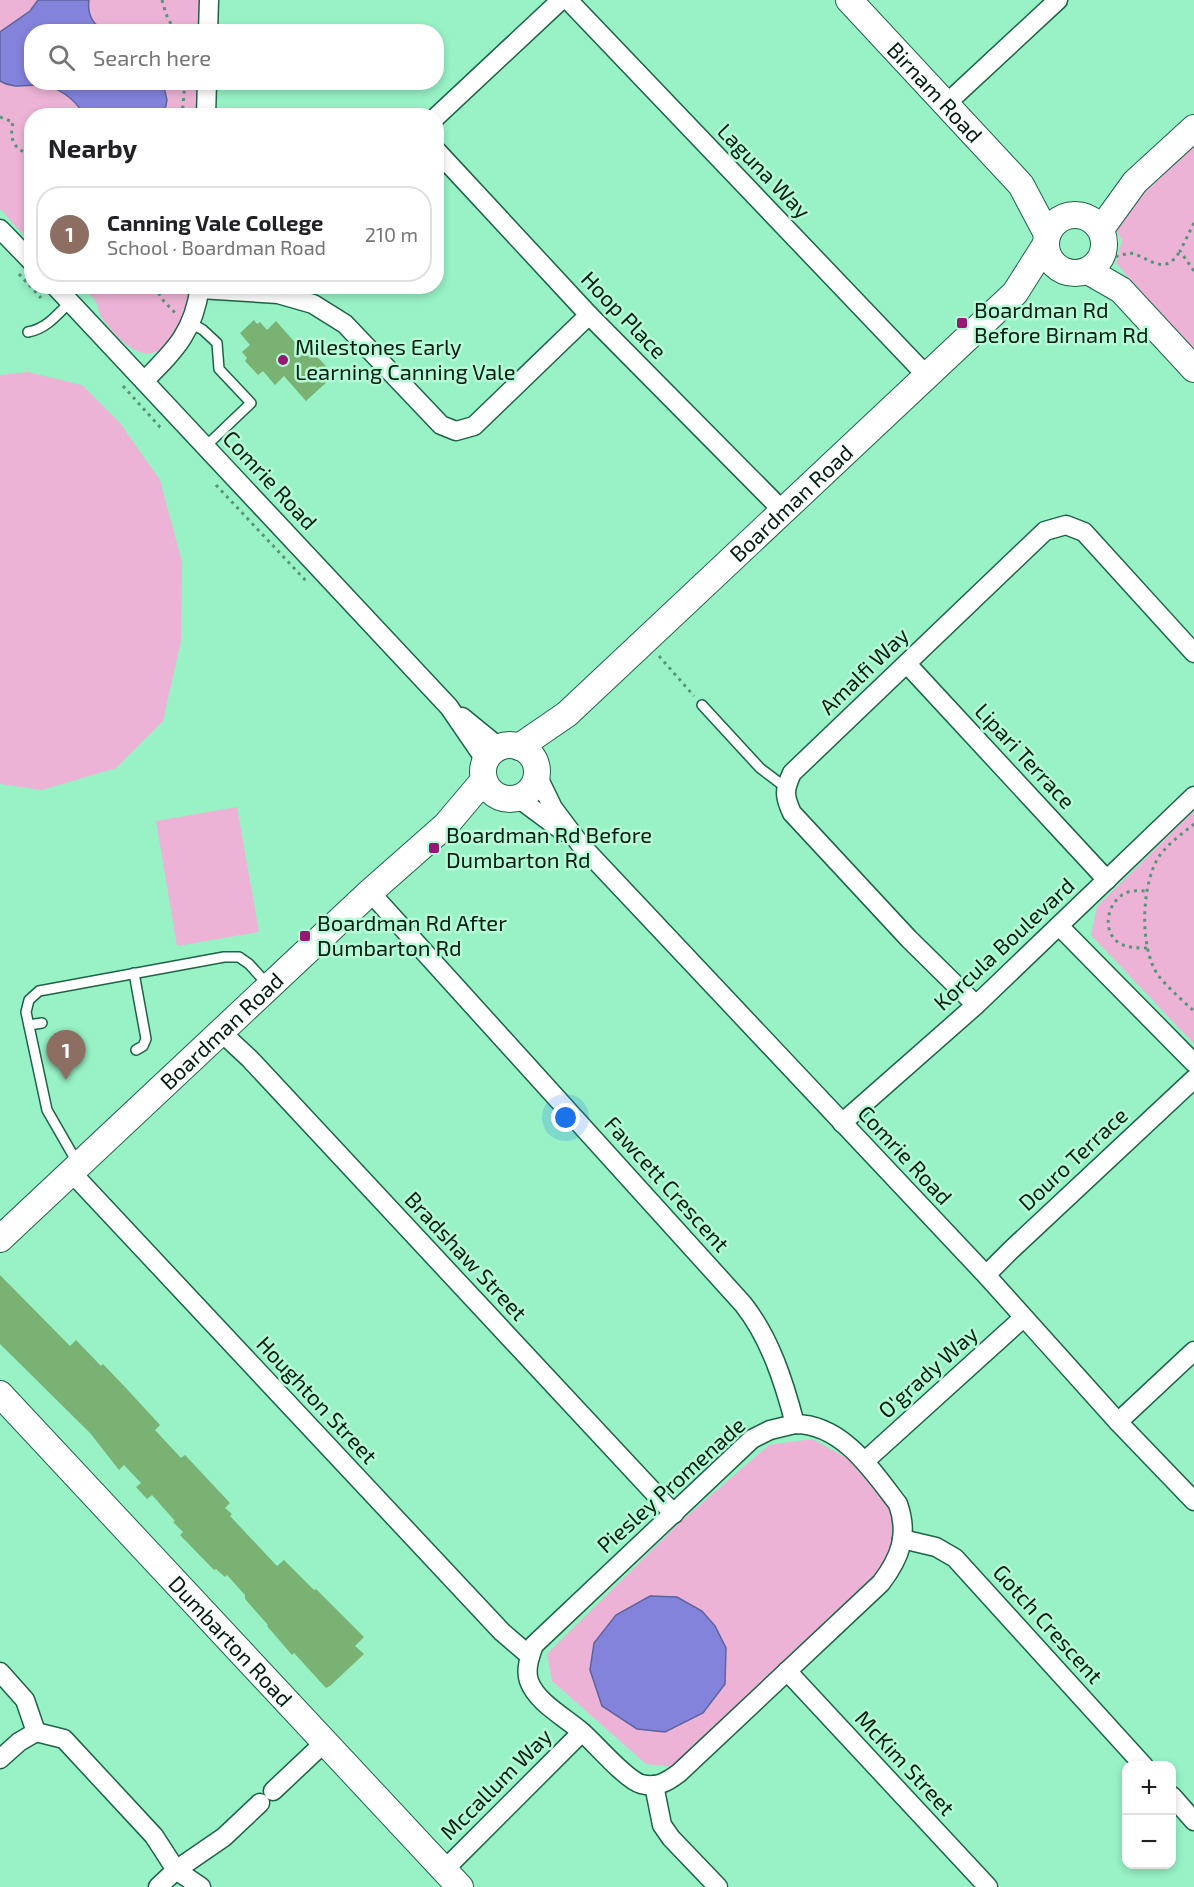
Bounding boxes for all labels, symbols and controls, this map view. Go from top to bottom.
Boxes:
search box [24,24,444,90]
street label: Birnam Road [883,36,989,147]
icon: search [45,41,78,74]
text: Search here [93,44,211,70]
street label: Laguna Way [713,117,817,223]
text: Nearby [48,132,137,163]
text: Canning Vale College [107,209,323,235]
text: 1 [65,222,74,246]
text: 210 m [365,222,418,246]
text: School · Boardman Road [107,235,326,259]
street label: Hoop Place [577,265,673,363]
place label: Boardman Rd Before Birnam Rd [974,296,1149,347]
marker: Boardman Rd Before Birnam Rd [955,316,969,330]
place label: Milestones Early Learning Canning Vale [295,333,515,384]
marker: Milestones Early Learning Canning Vale [276,353,290,367]
street label: Comrie Road [218,424,323,534]
street label: Boardman Road [724,439,857,567]
street label: Amalfi Way [813,621,914,719]
street label: Lipari Terrace [970,697,1081,813]
place label: Boardman Rd Before Dumbarton Rd [446,821,652,872]
marker: Boardman Rd Before Dumbarton Rd [427,841,441,855]
street label: Korcula Boulevard [928,872,1079,1015]
place label: Boardman Rd After Dumbarton Rd [317,909,507,960]
marker: Boardman Rd After Dumbarton Rd [298,929,312,943]
street label: Boardman Road [154,966,288,1094]
pin: 1 [46,1030,86,1080]
street label: Comrie Road [853,1099,958,1209]
street label: Douro Terrace [1013,1101,1132,1215]
your location [551,1103,580,1132]
street label: Fawcett Crescent [600,1110,735,1256]
street label: Bradshaw Street [400,1185,533,1325]
street label: O'grady Way [872,1320,983,1423]
street label: Houghton Street [252,1330,383,1468]
street label: Piesley Promenade [591,1411,750,1558]
street label: Gotch Crescent [989,1559,1109,1688]
street label: Dumbarton Road [164,1570,299,1711]
street label: McKim Street [851,1705,961,1820]
street label: Mccallum Way [434,1722,557,1844]
map controls [1122,1761,1176,1869]
button: + [1122,1761,1176,1815]
button: − [1122,1815,1176,1869]

